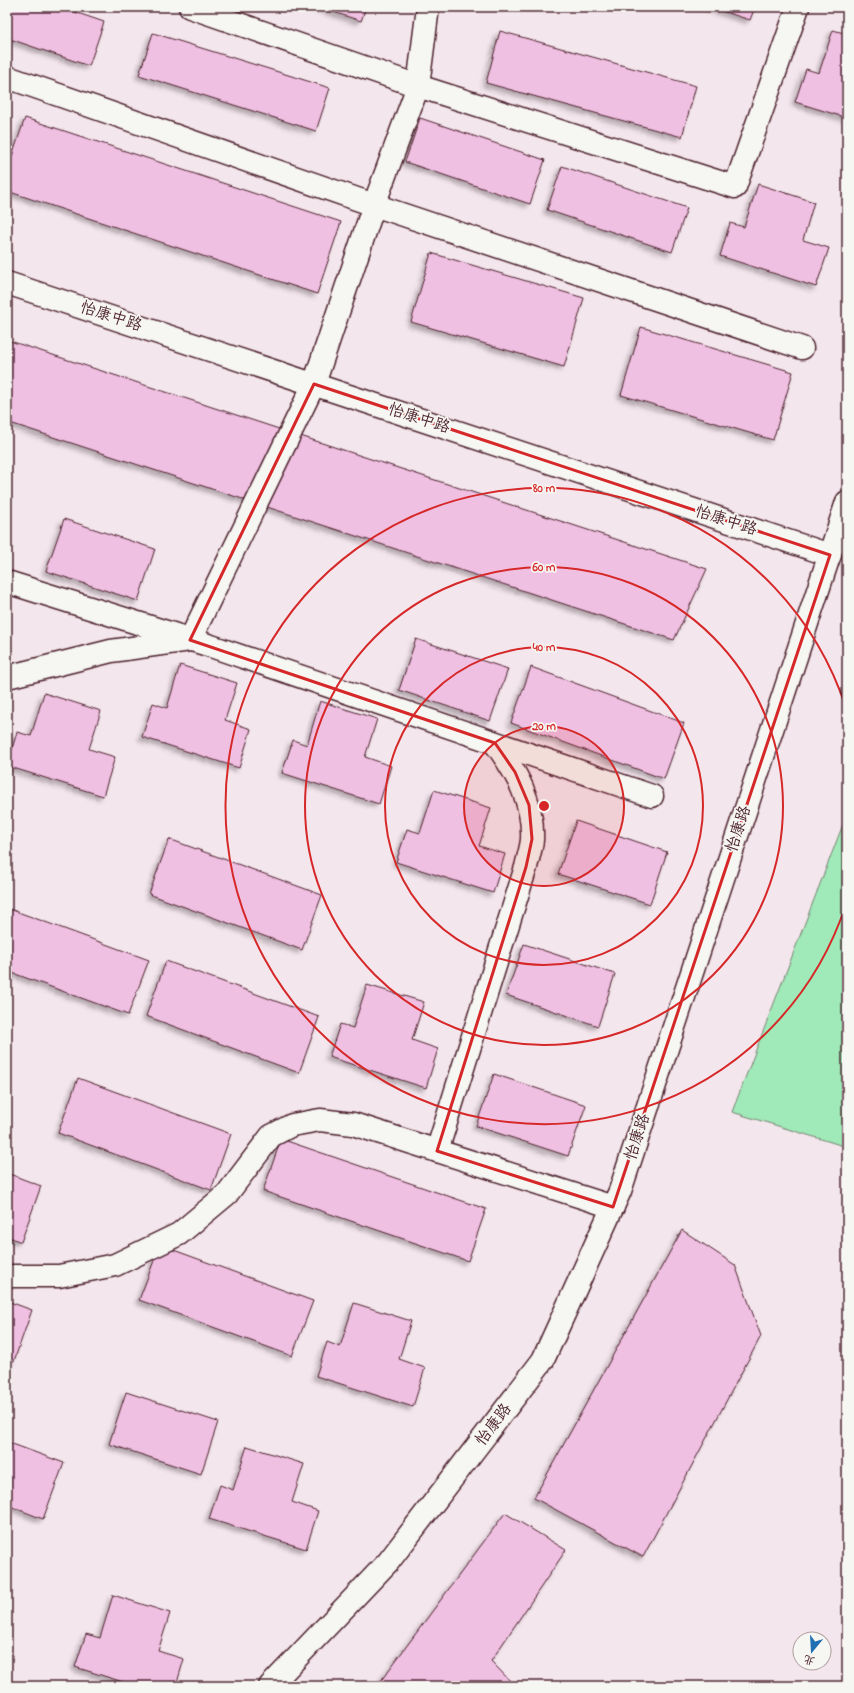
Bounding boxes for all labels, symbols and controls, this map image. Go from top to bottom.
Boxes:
street label: 怡康中路 [77,296,145,338]
street label: 怡康中路 [385,398,453,440]
text: 80 m [532,480,556,498]
street label: 怡康中路 [692,500,760,542]
text: 60 m [532,559,556,577]
text: 40 m [532,639,556,657]
text: 20 m [531,718,556,736]
centre of rings [537,799,551,813]
street label: 怡康路 [720,802,758,856]
street label: 怡康路 [619,1110,657,1164]
street label: 怡康路 [470,1399,518,1451]
north arrow [792,1631,832,1671]
text: 北 [802,1650,817,1669]

